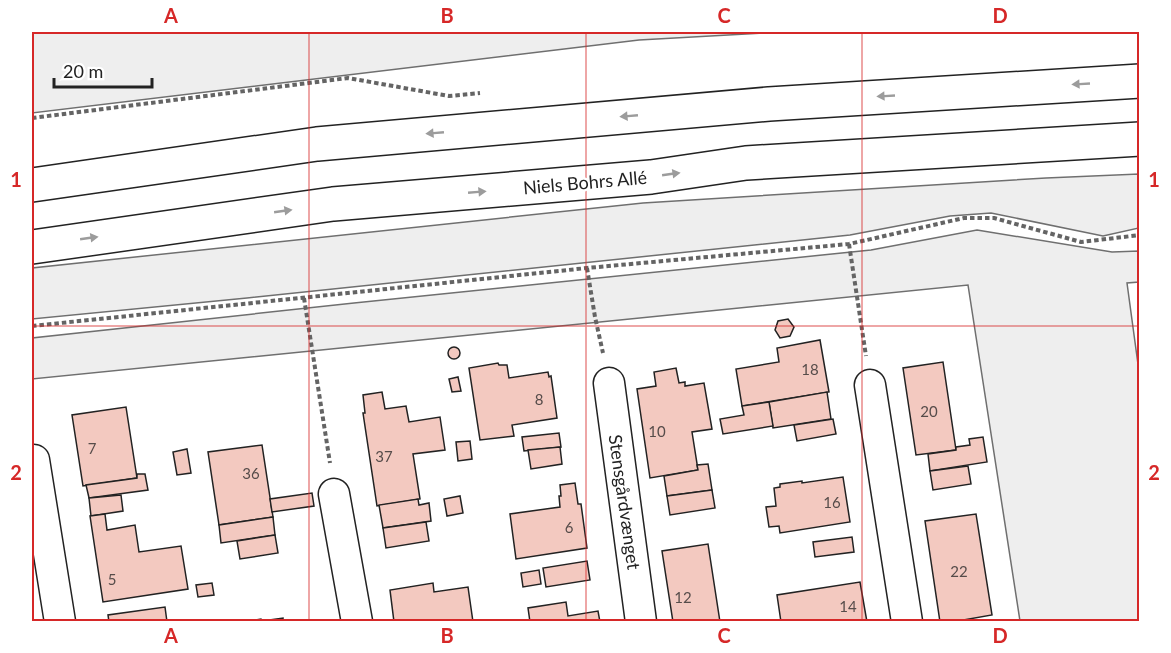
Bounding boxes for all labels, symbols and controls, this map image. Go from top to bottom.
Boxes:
text: A [163,3,178,27]
text: B [440,3,454,27]
text: C [717,3,731,27]
text: D [992,3,1008,27]
scale bar [54,51,152,89]
text: 20 m [63,60,103,82]
one-way arrow [1072,80,1091,89]
one-way arrow [877,92,896,101]
one-way arrow [620,111,639,121]
one-way arrow [425,128,444,138]
street label: Niels Bohrs Allé [522,166,648,198]
text: 1 [10,167,22,191]
text: 1 [1148,167,1160,191]
one-way arrow [661,169,680,178]
one-way arrow [467,187,486,197]
one-way arrow [273,207,292,216]
one-way arrow [80,234,99,243]
house number: 18 [801,360,819,378]
house number: 8 [535,390,543,408]
house number: 20 [920,402,938,420]
house number: 10 [648,422,666,440]
street label: Stensgårdvænget [605,433,645,572]
house number: 7 [88,439,97,457]
house number: 37 [375,447,393,465]
text: 2 [10,460,22,484]
text: 2 [1148,460,1160,484]
house number: 36 [242,464,260,482]
house number: 16 [823,493,841,511]
house number: 6 [565,518,574,536]
house number: 22 [950,562,968,580]
house number: 5 [108,570,116,588]
house number: 12 [674,588,692,606]
house number: 14 [839,597,857,615]
text: A [163,623,178,647]
text: B [440,623,454,647]
text: C [717,623,731,647]
text: D [992,623,1008,647]

